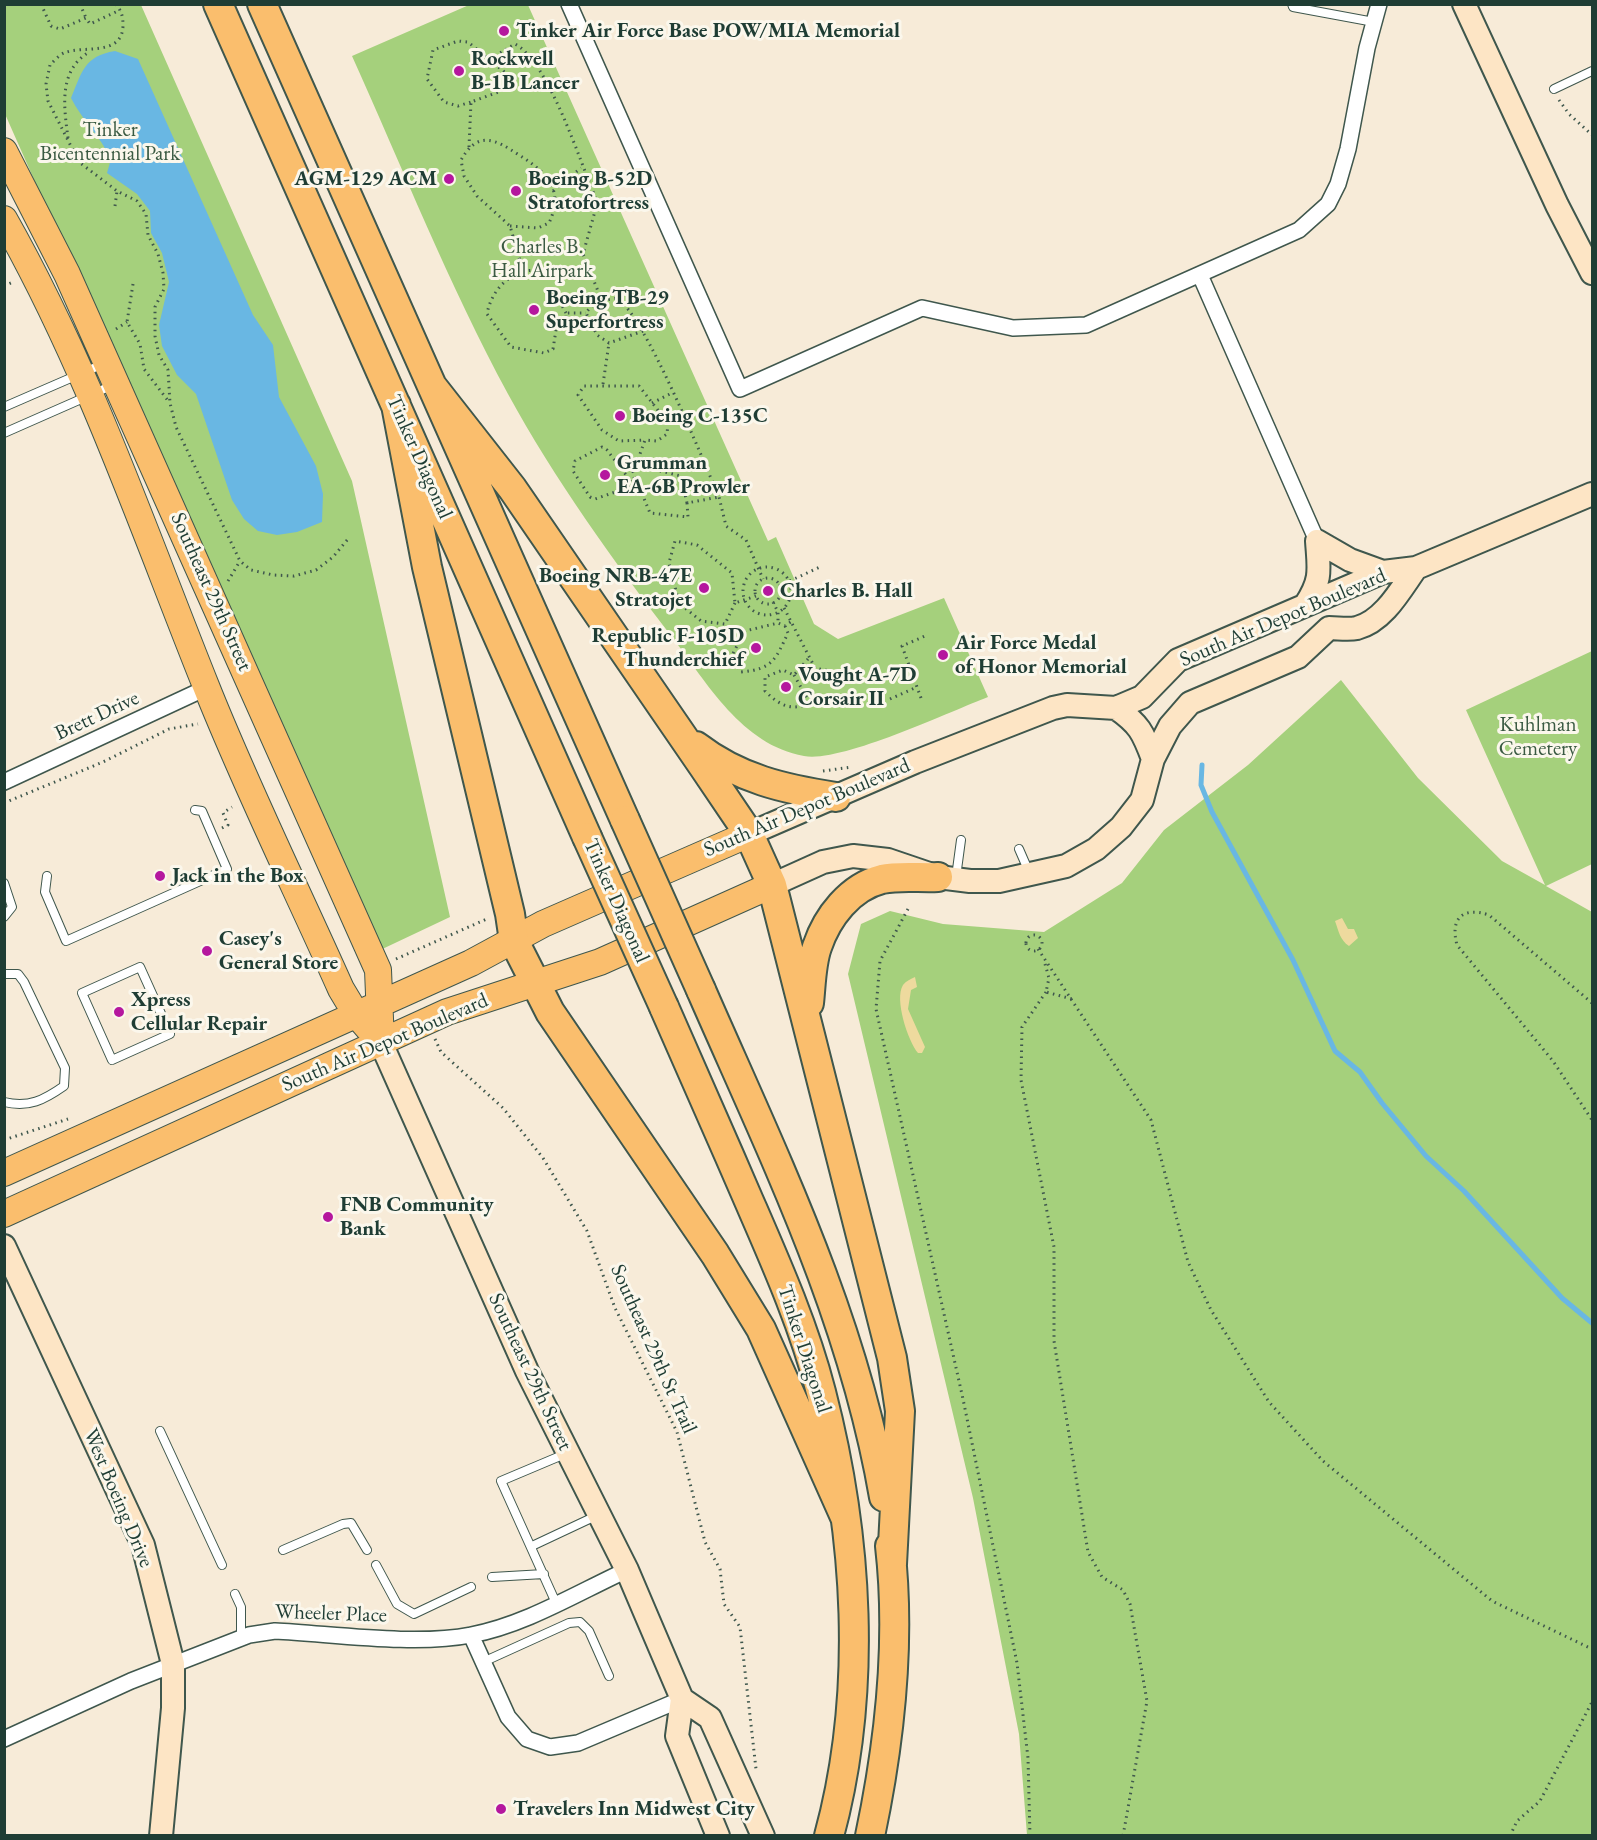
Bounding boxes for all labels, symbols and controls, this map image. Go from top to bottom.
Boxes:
place label: Tinker Air Force Base POW/MIA Memorial [516,18,900,44]
marker: Tinker Air Force Base POW/MIA Memorial [497,24,511,38]
place label: Rockwell B-1B Lancer [471,46,579,96]
marker: Rockwell B-1B Lancer [452,64,466,78]
park label: Tinker Bicentennial Park [40,117,180,167]
place label: AGM-129 ACM [294,166,437,192]
place label: Boeing B-52D Stratofortress [528,166,652,216]
marker: AGM-129 ACM [442,172,456,186]
marker: Boeing B-52D Stratofortress [509,184,523,198]
park label: Charles B. Hall Airpark [491,234,593,284]
place label: Boeing TB-29 Superfortress [546,285,669,335]
marker: Boeing TB-29 Superfortress [527,303,541,317]
street label: Tinker Diagonal [380,391,458,523]
place label: Boeing C-135C [632,403,768,429]
marker: Boeing C-135C [613,409,627,423]
place label: Grumman EA-6B Prowler [617,450,750,500]
marker: Grumman EA-6B Prowler [598,468,612,482]
street label: Southeast 29th Street [165,509,257,675]
place label: Boeing NRB-47E Stratojet [539,563,692,613]
street label: South Air Depot Boulevard [1176,563,1390,673]
place label: Charles B. Hall [780,578,913,604]
marker: Boeing NRB-47E Stratojet [697,581,711,595]
marker: Charles B. Hall [761,584,775,598]
place label: Republic F-105D Thunderchief [592,623,744,673]
place label: Air Force Medal of Honor Memorial [955,630,1127,680]
marker: Republic F-105D Thunderchief [749,641,763,655]
marker: Air Force Medal of Honor Memorial [936,648,950,662]
place label: Vought A-7D Corsair II [798,662,916,712]
marker: Vought A-7D Corsair II [779,680,793,694]
street label: Brett Drive [51,686,143,746]
park label: Kuhlman Cemetery [1499,712,1577,762]
street label: South Air Depot Boulevard [700,753,914,863]
street label: Tinker Diagonal [577,835,655,967]
place label: Jack in the Box [172,863,304,889]
marker: Jack in the Box [153,869,167,883]
place label: Casey's General Store [219,926,338,976]
marker: Casey's General Store [200,944,214,958]
place label: Xpress Cellular Repair [131,987,267,1037]
street label: South Air Depot Boulevard [278,988,492,1098]
marker: Xpress Cellular Repair [112,1005,126,1019]
place label: FNB Community Bank [340,1192,494,1242]
marker: FNB Community Bank [321,1210,335,1224]
street label: Southeast 29th St Trail [604,1260,702,1438]
street label: Tinker Diagonal [771,1282,837,1416]
street label: Southeast 29th Street [483,1289,577,1455]
street label: West Boeing Drive [77,1425,159,1571]
street label: Wheeler Place [275,1599,387,1629]
place label: Travelers Inn Midwest City [513,1796,755,1822]
marker: Travelers Inn Midwest City [494,1802,508,1816]

